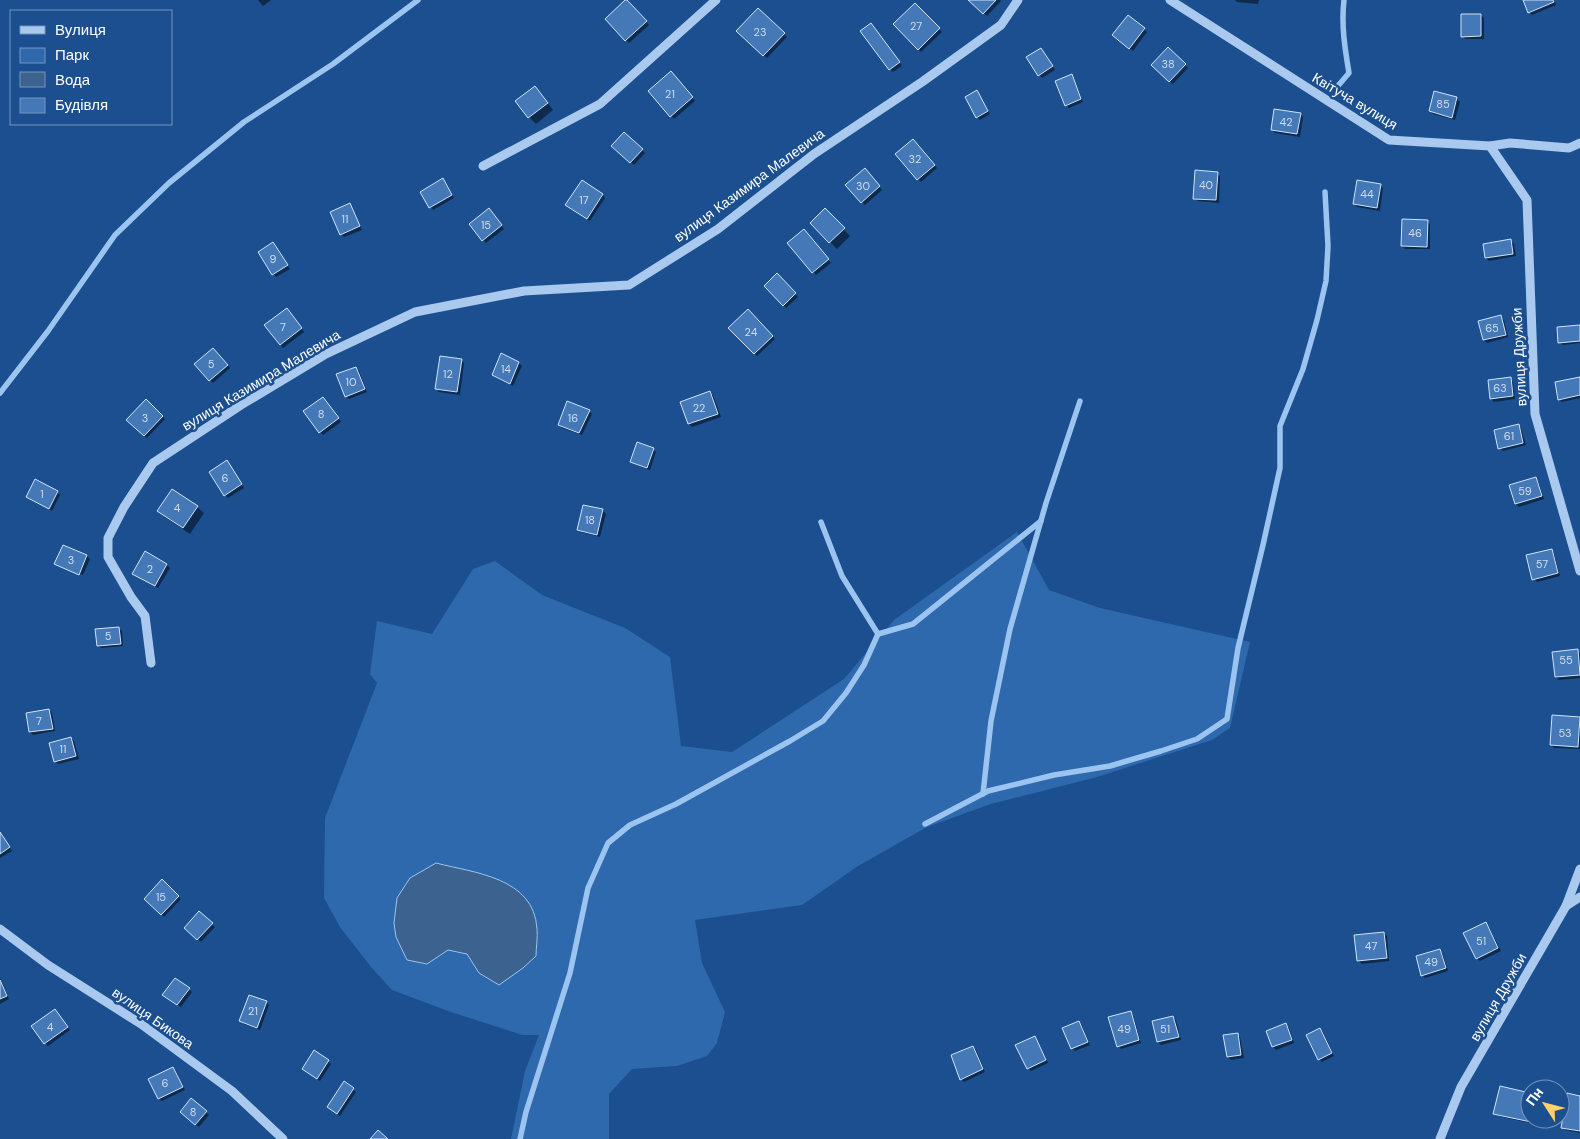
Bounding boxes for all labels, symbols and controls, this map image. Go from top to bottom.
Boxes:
legend [10,10,172,125]
house number: 27 [910,19,922,33]
text: Вулиця [55,20,106,40]
house number: 23 [754,25,766,39]
text: Парк [55,45,89,65]
house number: 38 [1161,57,1175,71]
street label: Квітуча вулиця [1309,68,1401,134]
text: Вода [55,70,91,90]
house number: 21 [665,87,675,101]
text: Будівля [55,95,108,115]
house number: 85 [1436,97,1450,111]
house number: 42 [1279,115,1293,129]
street label: вулиця Казимира Малевича [670,124,828,246]
house number: 32 [909,152,921,166]
house number: 40 [1199,178,1213,192]
house number: 30 [856,179,870,193]
house number: 44 [1360,187,1374,201]
house number: 17 [579,193,589,207]
house number: 11 [342,212,348,226]
house number: 15 [481,218,491,232]
house number: 46 [1408,226,1422,240]
house number: 9 [270,252,277,266]
street label: вулиця Дружби [1507,307,1531,407]
house number: 7 [280,320,286,334]
house number: 65 [1485,321,1499,335]
street label: вулиця Казимира Малевича [178,325,344,435]
house number: 24 [745,325,758,339]
house number: 5 [208,357,215,371]
house number: 14 [501,362,511,376]
house number: 12 [443,367,453,381]
house number: 10 [346,375,356,389]
house number: 63 [1493,381,1507,395]
house number: 22 [693,401,705,415]
house number: 8 [318,407,324,421]
house number: 3 [142,411,148,425]
house number: 16 [568,411,578,425]
house number: 61 [1504,429,1514,443]
house number: 6 [222,471,229,485]
house number: 59 [1518,484,1532,498]
house number: 1 [40,487,44,501]
house number: 4 [174,501,181,515]
house number: 18 [585,513,595,527]
house number: 3 [68,553,74,567]
house number: 57 [1536,557,1548,571]
house number: 2 [147,562,153,576]
house number: 5 [105,629,112,643]
house number: 55 [1559,653,1573,667]
house number: 7 [36,714,42,728]
house number: 53 [1558,726,1572,740]
house number: 11 [60,742,66,756]
house number: 15 [156,890,166,904]
house number: 51 [1476,934,1486,948]
house number: 47 [1365,939,1377,953]
street label: вулиця Дружби [1466,950,1530,1044]
house number: 49 [1424,955,1438,969]
street label: вулиця Бикова [109,983,197,1053]
house number: 21 [248,1004,258,1018]
house number: 4 [47,1020,54,1034]
house number: 49 [1117,1022,1131,1036]
house number: 51 [1160,1022,1170,1036]
house number: 6 [162,1076,169,1090]
north arrow [1520,1079,1570,1129]
text: Пн [1522,1084,1547,1109]
house number: 8 [190,1105,196,1119]

